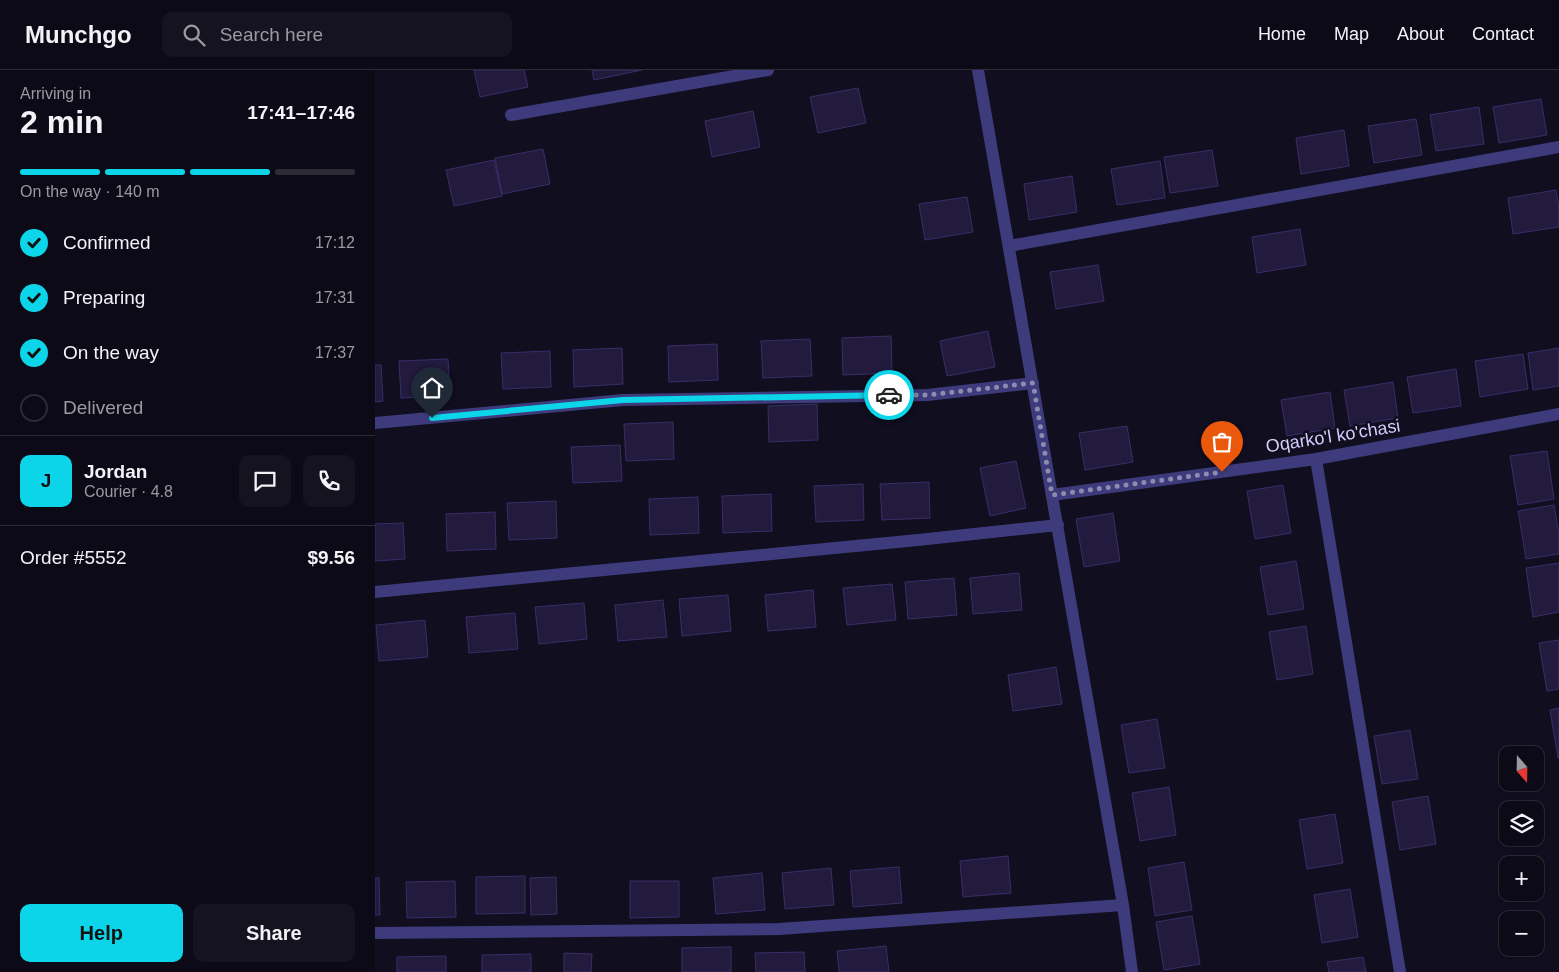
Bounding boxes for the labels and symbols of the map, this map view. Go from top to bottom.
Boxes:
pin [411,367,453,418]
courier [864,370,914,420]
street label: Oqarko'l ko'chasi [1264,415,1402,457]
pin [1201,421,1243,472]
north arrow [1499,746,1544,791]

